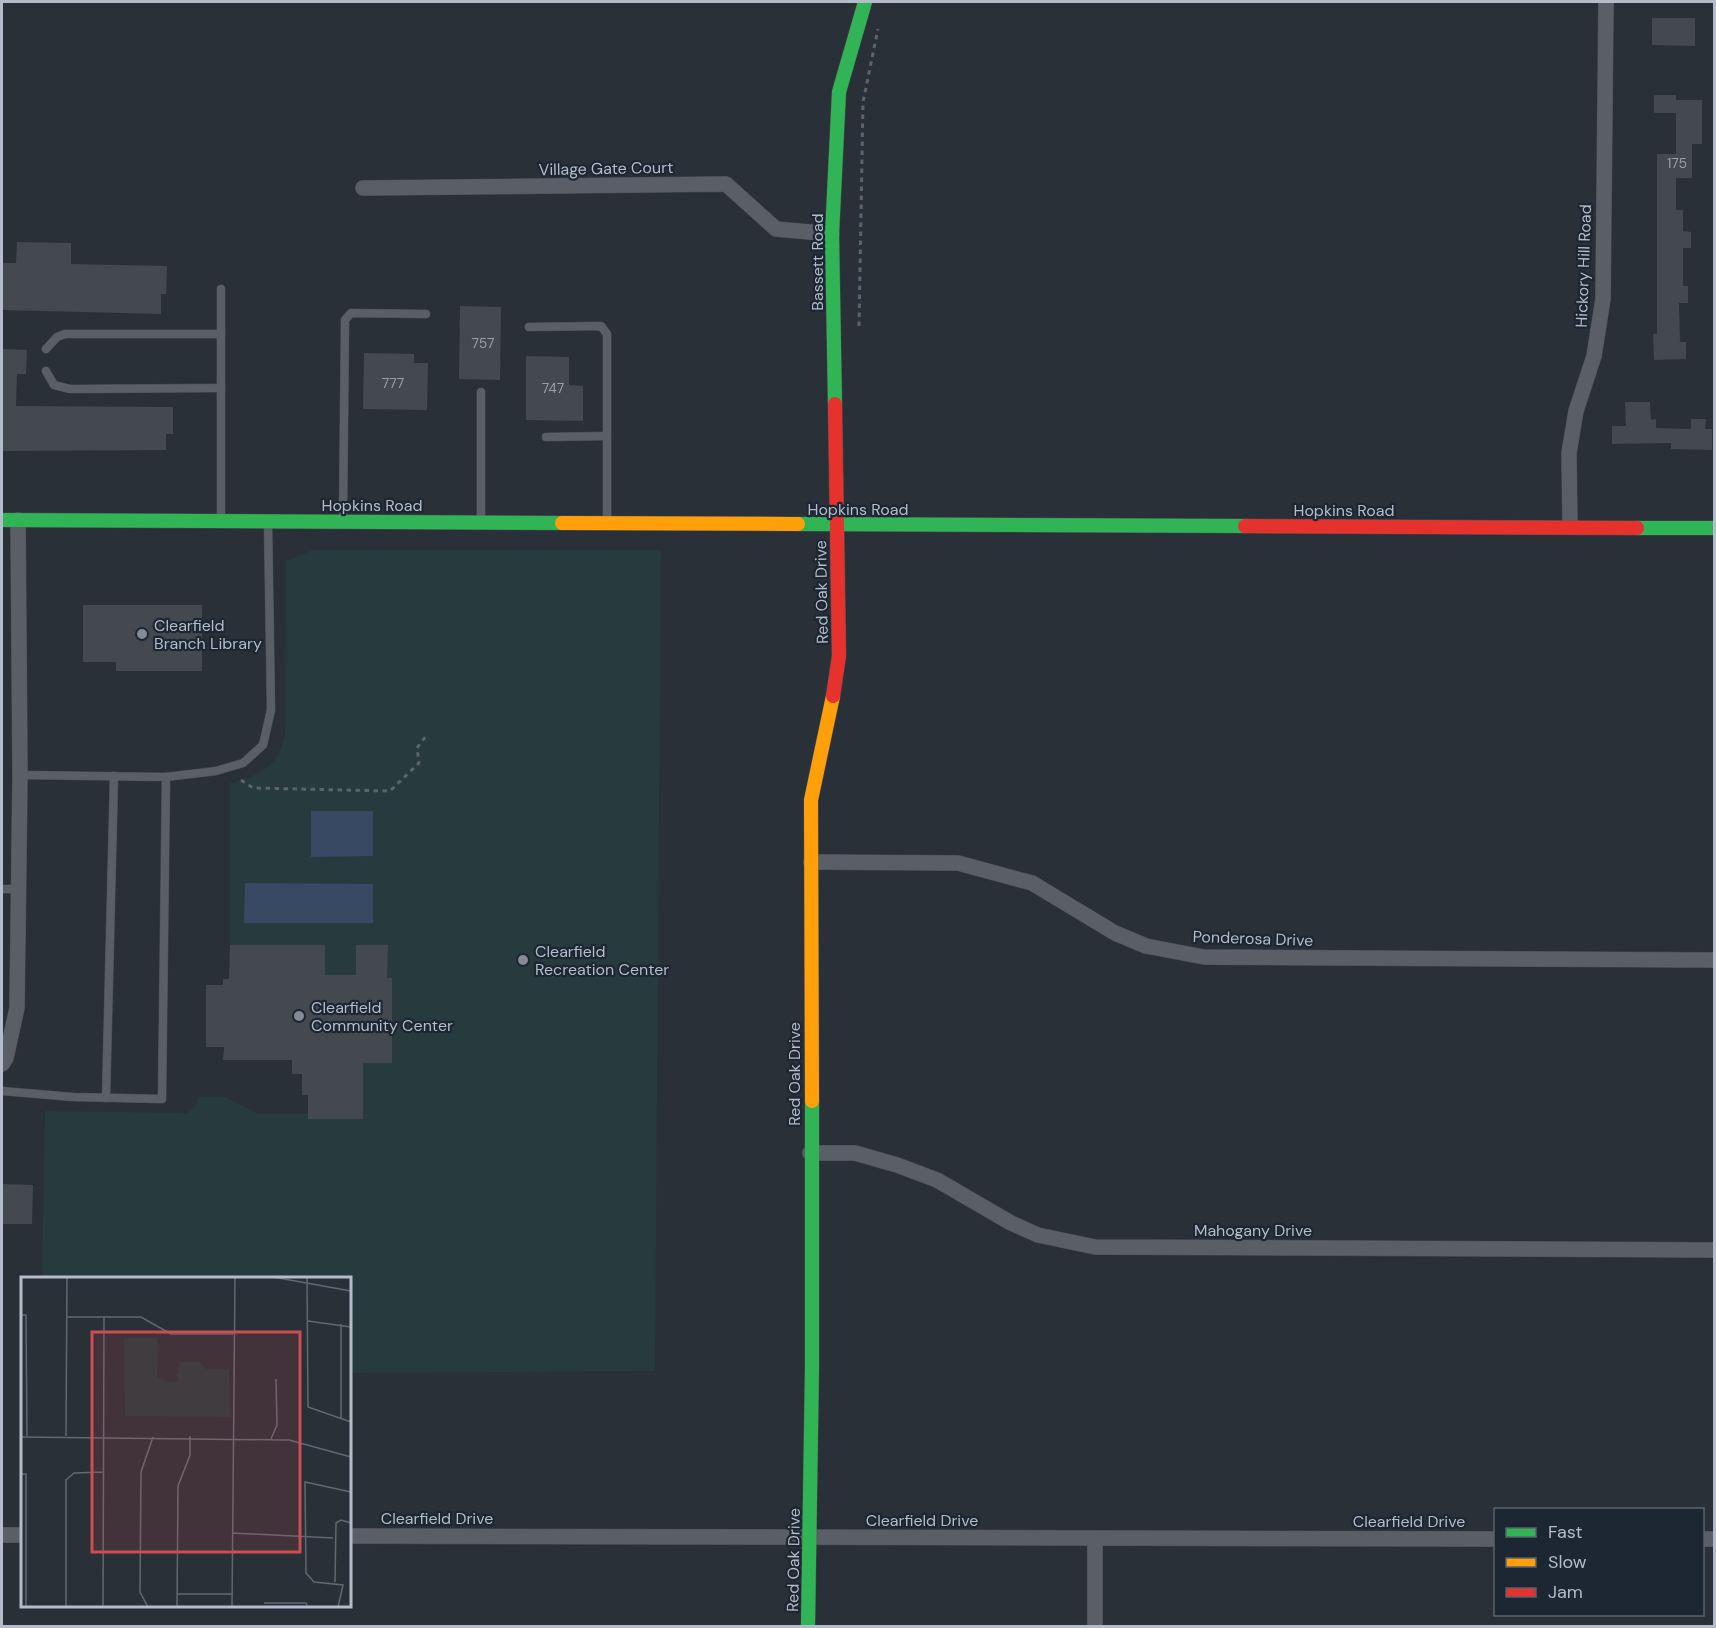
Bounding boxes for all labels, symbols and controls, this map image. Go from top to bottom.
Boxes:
house number: 175 [1667,154,1687,172]
street label: Village Gate Court [538,157,674,180]
street label: Hickory Hill Road [1571,204,1596,328]
street label: Bassett Road [807,213,828,311]
house number: 757 [472,334,494,352]
house number: 777 [382,374,404,392]
house number: 747 [542,379,564,397]
street label: Hopkins Road [321,495,423,516]
street label: Hopkins Road [807,499,909,520]
street label: Hopkins Road [1293,500,1395,521]
street label: Red Oak Drive [810,540,833,644]
place label: Clearfield Branch Library [154,615,262,654]
marker: Clearfield Branch Library [135,627,149,641]
street label: Ponderosa Drive [1192,926,1314,951]
place label: Clearfield Recreation Center [535,941,669,980]
marker: Clearfield Recreation Center [516,953,530,967]
place label: Clearfield Community Center [311,997,453,1036]
marker: Clearfield Community Center [292,1009,306,1023]
street label: Red Oak Drive [784,1022,805,1126]
street label: Mahogany Drive [1194,1220,1312,1241]
inset map [21,1277,351,1607]
street label: Clearfield Drive [381,1508,493,1529]
street label: Red Oak Drive [782,1508,805,1612]
legend [1494,1508,1704,1616]
street label: Clearfield Drive [866,1510,978,1531]
street label: Clearfield Drive [1353,1511,1465,1532]
text: Fast [1548,1520,1583,1544]
text: Slow [1548,1550,1587,1574]
text: Jam [1548,1580,1583,1604]

